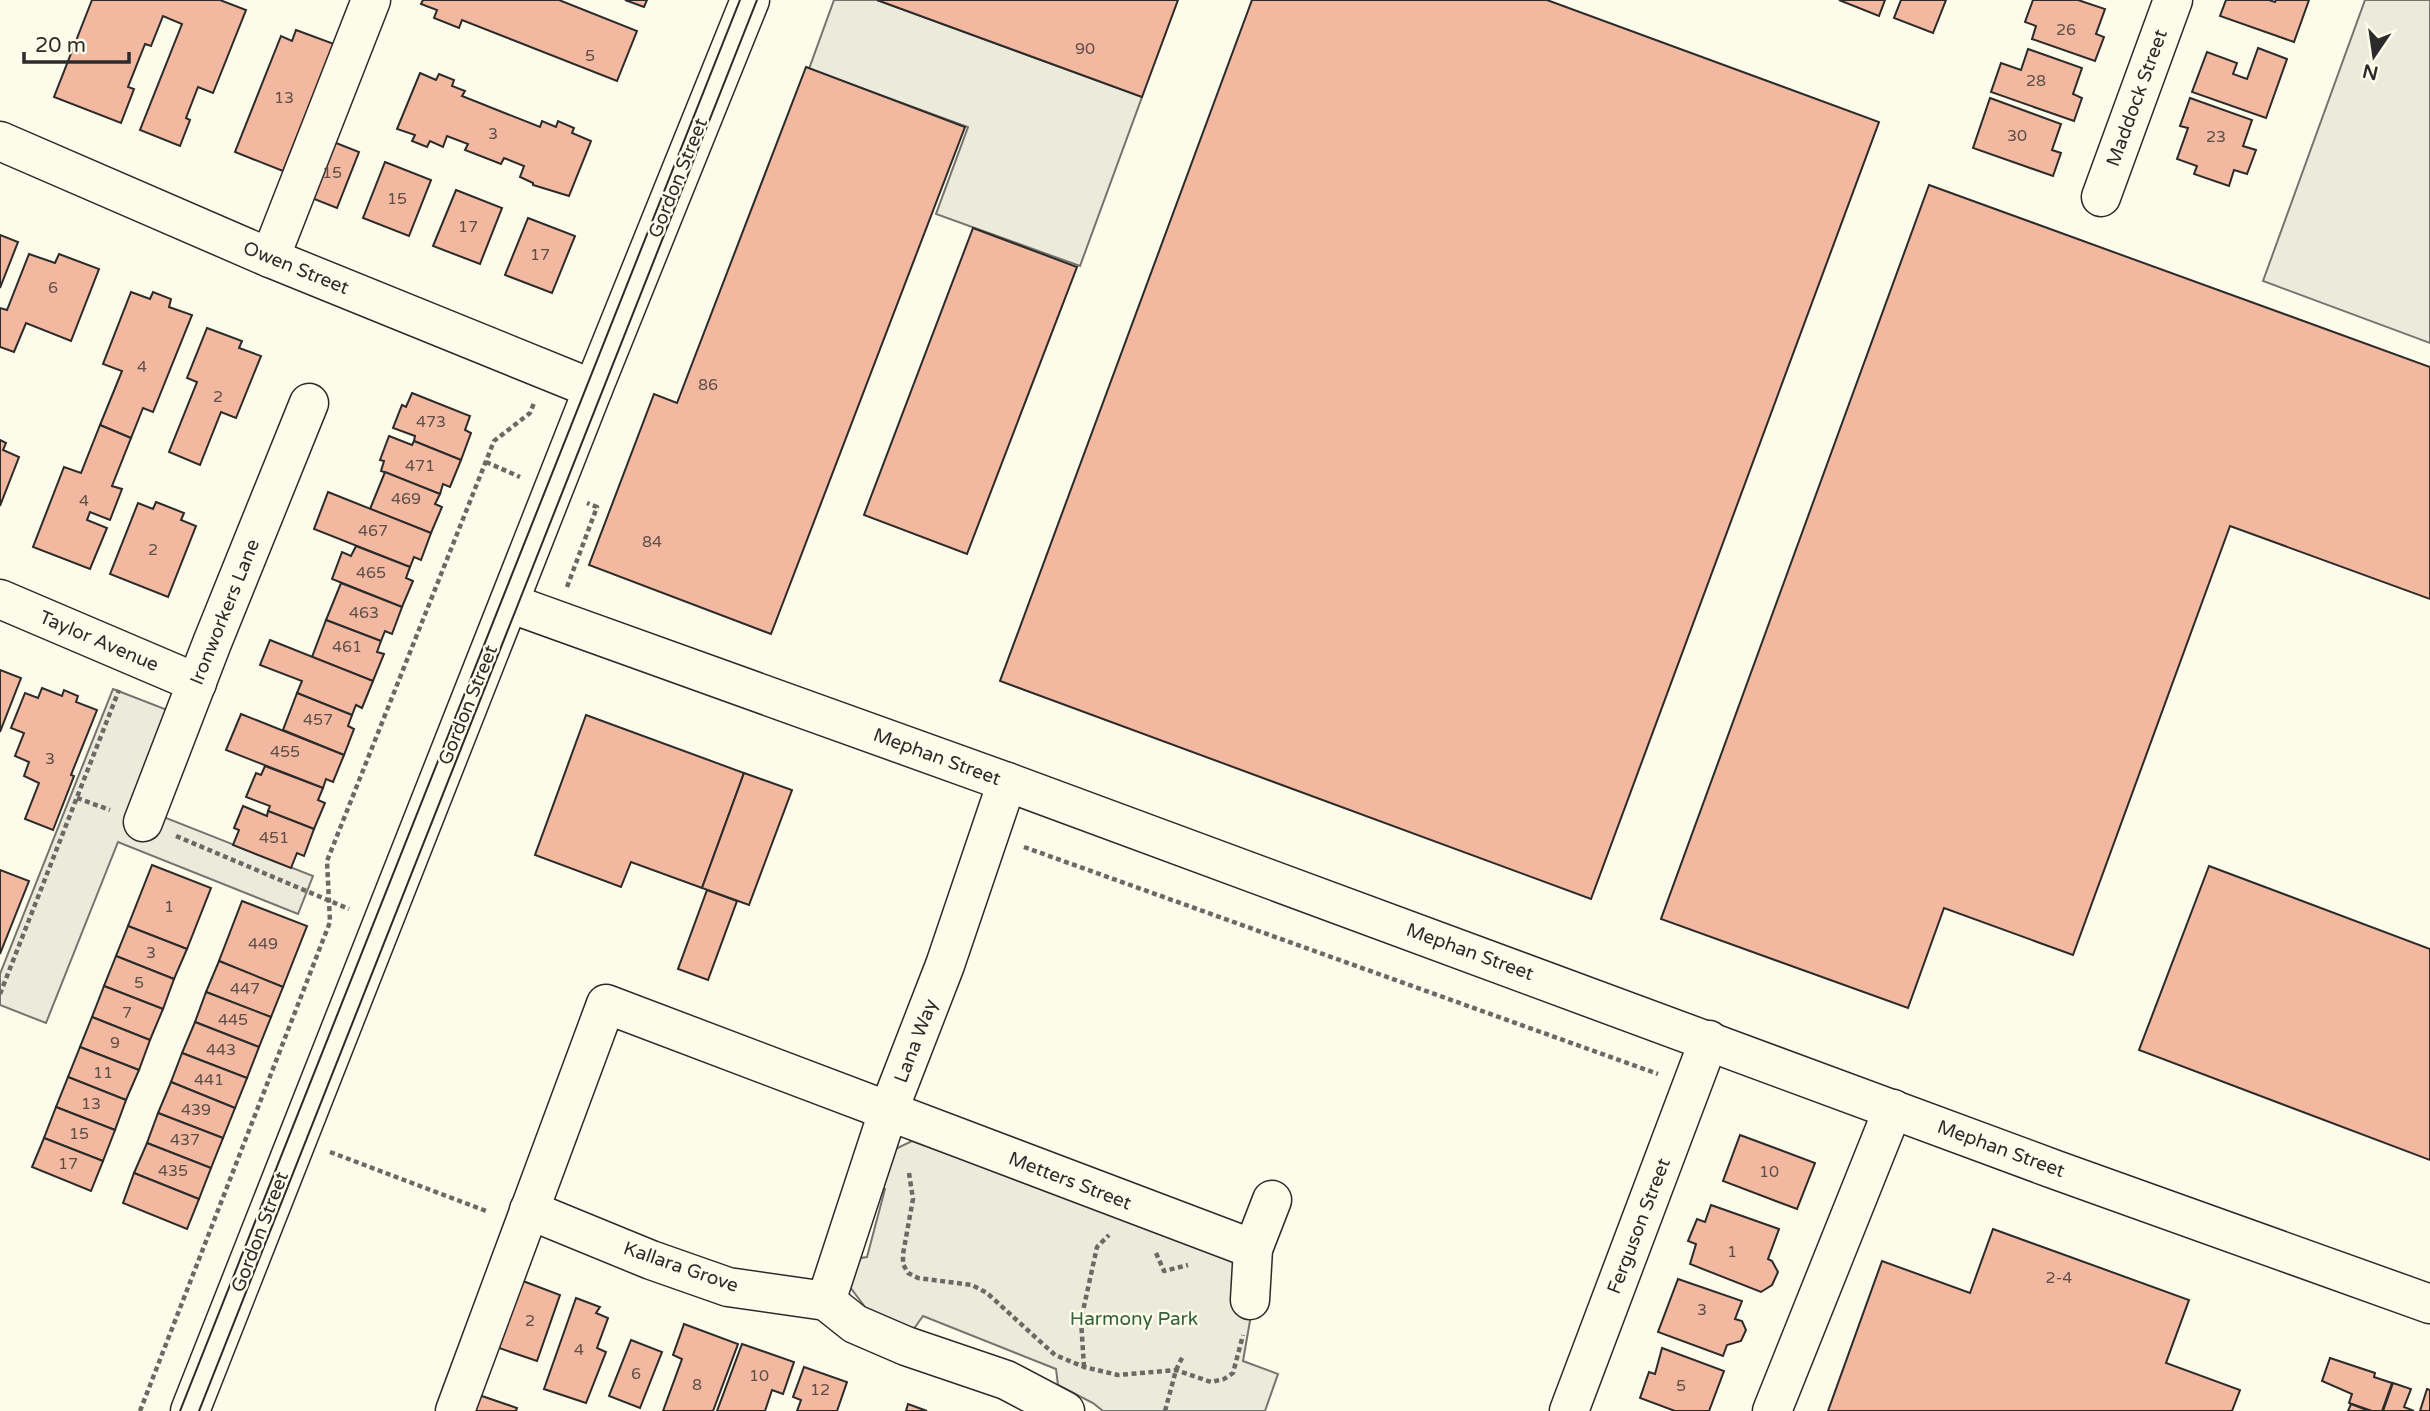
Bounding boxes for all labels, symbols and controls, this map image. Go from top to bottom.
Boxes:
house number: 26 [2056,20,2076,40]
scale bar [24,21,130,65]
north arrow [2339,21,2409,91]
street label: Maddock Street [2102,26,2172,170]
text: 20 m [35,33,86,58]
house number: 90 [1075,39,1095,59]
house number: 5 [585,46,595,66]
text: N [2360,59,2380,84]
house number: 28 [2026,71,2046,91]
house number: 13 [274,88,294,108]
street label: Gordon Street [644,115,712,241]
house number: 3 [488,124,498,144]
house number: 30 [2007,126,2027,146]
house number: 23 [2206,127,2226,147]
house number: 15 [322,163,342,183]
house number: 15 [387,189,407,209]
house number: 17 [458,217,478,237]
street label: Owen Street [240,237,352,299]
house number: 17 [530,245,550,265]
house number: 6 [48,278,58,298]
house number: 4 [137,357,147,377]
house number: 86 [698,375,718,395]
house number: 2 [213,387,223,407]
house number: 473 [416,412,446,432]
house number: 471 [405,456,435,476]
house number: 469 [391,489,421,509]
house number: 4 [79,491,89,511]
house number: 467 [358,521,388,541]
house number: 84 [642,532,662,552]
street label: Ironworkers Lane [186,536,264,688]
house number: 2 [148,540,158,560]
house number: 465 [356,563,386,583]
house number: 463 [349,603,379,623]
street label: Taylor Avenue [36,606,162,676]
house number: 461 [332,637,362,657]
street label: Gordon Street [434,642,502,768]
house number: 457 [303,710,333,730]
street label: Mephan Street [870,724,1004,790]
house number: 455 [270,742,300,762]
house number: 3 [45,749,55,769]
house number: 451 [259,828,289,848]
house number: 1 [164,897,174,917]
street label: Mephan Street [1403,919,1537,985]
house number: 449 [248,934,278,954]
house number: 3 [146,943,156,963]
house number: 5 [134,973,144,993]
house number: 447 [230,979,260,999]
street label: Lana Way [890,996,942,1086]
house number: 7 [122,1003,132,1023]
house number: 445 [218,1010,248,1030]
house number: 9 [110,1033,120,1053]
house number: 443 [206,1040,236,1060]
house number: 11 [93,1063,113,1083]
house number: 441 [194,1070,224,1090]
house number: 13 [81,1094,101,1114]
house number: 439 [181,1100,211,1120]
street label: Mephan Street [1934,1116,2068,1182]
house number: 15 [69,1124,89,1144]
house number: 437 [170,1130,200,1150]
street label: Metters Street [1006,1148,1134,1214]
house number: 17 [58,1154,78,1174]
street label: Ferguson Street [1603,1155,1675,1297]
house number: 435 [158,1161,188,1181]
house number: 10 [1759,1162,1779,1182]
street label: Gordon Street [227,1169,293,1295]
street label: Kallara Grove [621,1237,741,1297]
house number: 1 [1727,1242,1737,1262]
house number: 2-4 [2046,1268,2072,1288]
house number: 3 [1697,1300,1707,1320]
park label: Harmony Park [1070,1308,1198,1330]
house number: 2 [525,1311,535,1331]
house number: 4 [574,1340,584,1360]
house number: 6 [631,1364,641,1384]
house number: 10 [749,1366,769,1386]
house number: 8 [692,1375,702,1395]
house number: 5 [1676,1376,1686,1396]
house number: 12 [810,1380,830,1400]

